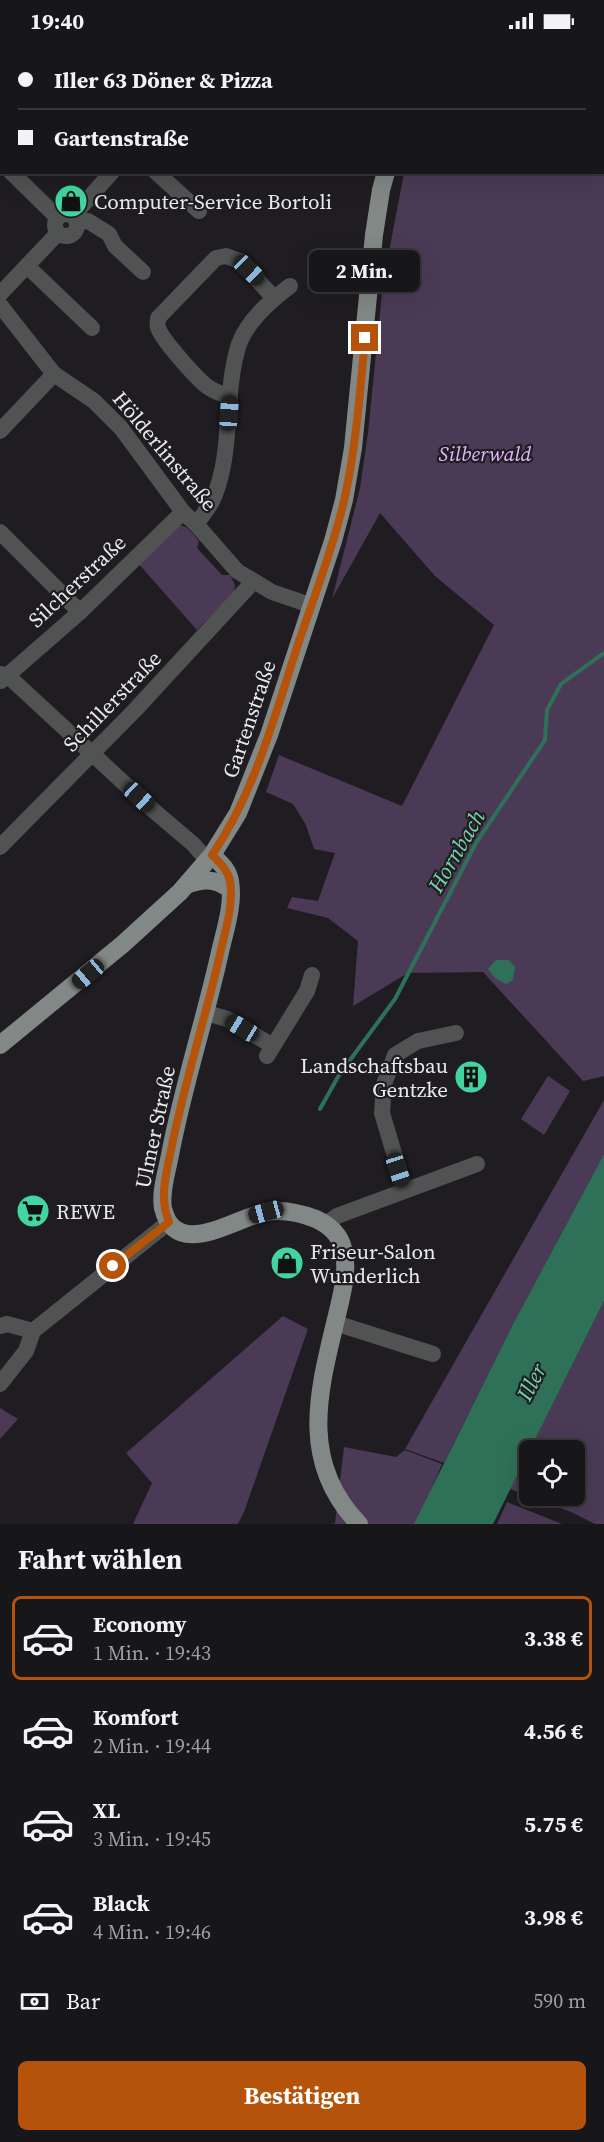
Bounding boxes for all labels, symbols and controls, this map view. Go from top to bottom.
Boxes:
text: 19:40 [30,6,84,36]
text: Iller 63 Döner & Pizza [54,65,273,95]
text: Gartenstraße [54,123,189,153]
shop icon: Computer-Service Bortoli [53,183,89,219]
place label: Computer-Service Bortoli [94,187,332,216]
car [230,251,268,289]
callout: 2 Min. [310,251,421,293]
text: 2 Min. [336,257,393,285]
route end [351,324,378,351]
street label: Hölderlinstraße [106,385,224,517]
car [219,394,239,432]
park label: Silberwald [439,439,531,468]
street label: Silcherstraße [22,528,132,634]
street label: Schillerstraße [56,644,168,758]
street label: Gartenstraße [215,656,283,782]
car [120,778,158,816]
water label: Hornbach [420,804,492,899]
car [68,956,108,992]
car [222,1011,262,1045]
place label: Landschaftsbau Gentzke [300,1051,448,1104]
building icon: Landschaftsbau Gentzke [453,1059,489,1095]
street label: Ulmer Straße [128,1063,182,1191]
car [384,1150,412,1190]
supermarket icon: REWE [15,1193,51,1229]
place label: REWE [56,1197,115,1226]
car [246,1199,286,1225]
place label: Friseur-Salon Wunderlich [310,1237,436,1290]
shop icon: Friseur-Salon Wunderlich [269,1245,305,1281]
route start [99,1252,126,1279]
water label: Iller [509,1357,554,1407]
map controls [519,1440,585,1506]
button: locate [519,1440,585,1506]
text: Fahrt wählen [18,1541,182,1578]
text: Economy [93,1609,187,1639]
icon: car [21,1611,75,1665]
text: 3.38 € [524,1623,583,1653]
text: 1 Min. · 19:43 [93,1639,211,1667]
text: Komfort [93,1702,178,1732]
icon: car [21,1704,75,1758]
text: 4.56 € [524,1716,583,1746]
text: 2 Min. · 19:44 [93,1732,211,1760]
text: XL [93,1795,120,1825]
icon: car [21,1797,75,1851]
text: 5.75 € [524,1809,583,1839]
text: 3 Min. · 19:45 [93,1825,211,1853]
text: Black [93,1888,150,1918]
icon: car [21,1890,75,1944]
text: 3.98 € [524,1902,583,1932]
text: 4 Min. · 19:46 [93,1918,211,1946]
icon: cash [18,1985,51,2018]
text: Bar [66,1986,100,2016]
text: 590 m [533,1987,586,2015]
button: Bestätigen [18,2061,586,2130]

